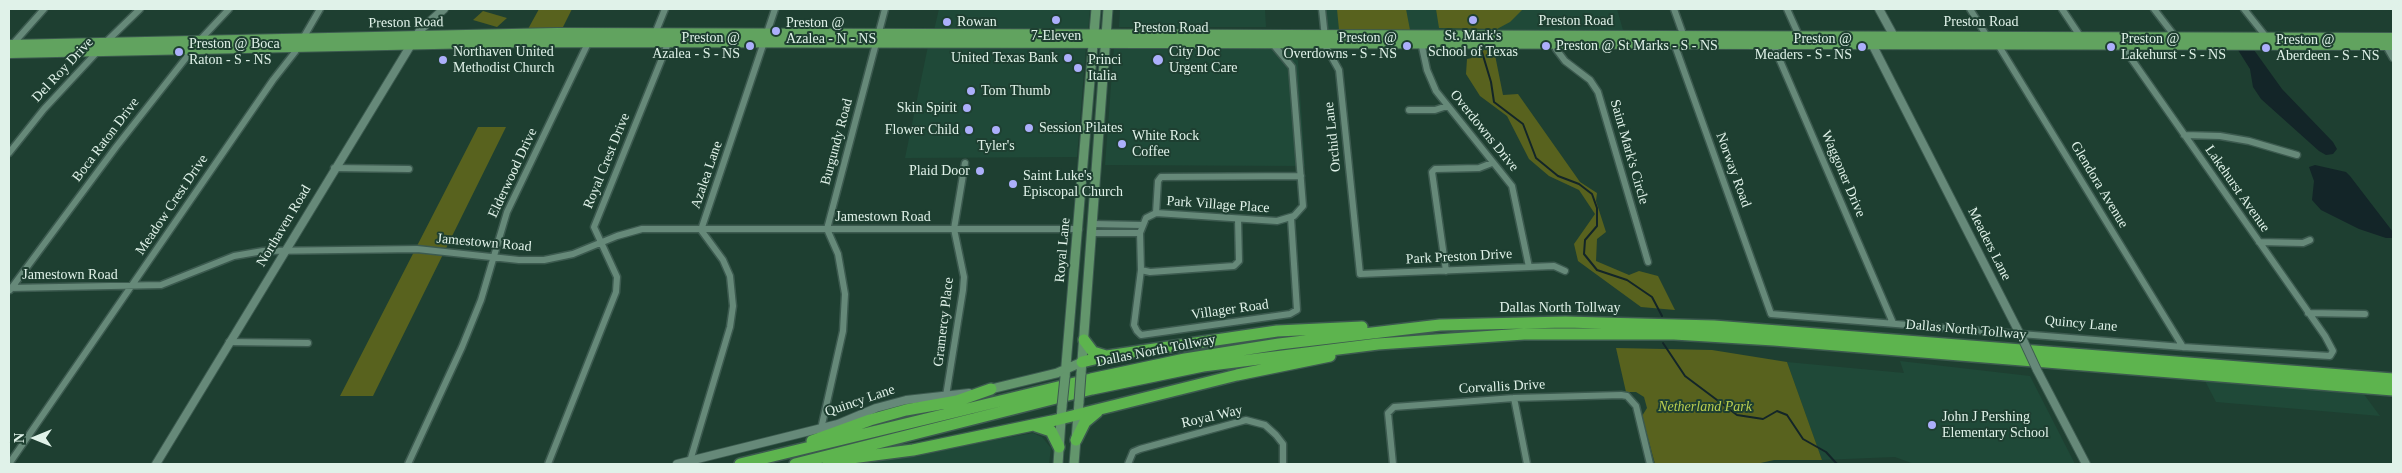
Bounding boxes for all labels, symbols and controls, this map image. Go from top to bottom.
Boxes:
street label: Preston Road [1538,13,1614,29]
street label: Preston Road [368,14,444,32]
place label: Rowan [957,14,997,30]
marker: 7-Eleven [1050,14,1062,26]
marker: St. Mark's School of Texas [1467,14,1479,26]
street label: Preston Road [1943,14,2019,30]
place label: Preston @ Azalea - N - NS [786,15,876,48]
marker: Rowan [941,16,953,28]
street label: Preston Road [1133,20,1209,36]
marker: Preston @ Azalea - N - NS [770,25,782,37]
place label: 7-Eleven [1031,28,1081,44]
place label: St. Mark's School of Texas [1428,28,1518,60]
place label: Preston @ Azalea - S - NS [652,30,740,62]
place label: Preston @ Overdowns - S - NS [1283,30,1397,62]
place label: Preston @ Meaders - S - NS [1755,31,1852,64]
place label: Preston @ Lakehurst - S - NS [2121,31,2226,64]
place label: Preston @ Aberdeen - S - NS [2276,32,2379,64]
street label: Del Roy Drive [29,34,97,106]
place label: Preston @ Boca Raton - S - NS [189,36,280,68]
place label: Preston @ St Marks - S - NS [1556,38,1718,54]
marker: Preston @ Azalea - S - NS [744,40,756,52]
marker: Preston @ Overdowns - S - NS [1401,40,1413,52]
marker: Preston @ St Marks - S - NS [1540,40,1552,52]
marker: Preston @ Meaders - S - NS [1856,41,1868,53]
marker: Preston @ Lakehurst - S - NS [2105,41,2117,53]
marker: Preston @ Aberdeen - S - NS [2260,42,2272,54]
place label: Northaven United Methodist Church [453,44,554,76]
place label: City Doc Urgent Care [1169,44,1238,76]
marker: Preston @ Boca Raton - S - NS [173,46,185,58]
place label: United Texas Bank [951,50,1058,66]
marker: United Texas Bank [1062,52,1074,64]
place label: Princi Italia [1088,52,1121,84]
marker: City Doc Urgent Care [1151,53,1165,67]
marker: Northaven United Methodist Church [437,54,449,66]
marker: Princi Italia [1072,62,1084,74]
place label: Tom Thumb [981,83,1050,99]
marker: Tom Thumb [965,85,977,97]
street label: Overdowns Drive [1446,87,1522,175]
street label: Boca Raton Drive [69,95,143,185]
street label: Burgundy Road [817,97,857,187]
street label: Saint Mark's Circle [1606,98,1652,206]
place label: Skin Spirit [897,100,957,116]
street label: Orchid Lane [1321,101,1345,173]
marker: Skin Spirit [961,102,973,114]
street label: Royal Crest Drive [580,111,634,211]
place label: Session Pilates [1039,120,1123,136]
place label: Flower Child [885,122,959,138]
marker: Session Pilates [1023,122,1035,134]
marker: Flower Child [963,124,975,136]
marker: Tyler's [990,124,1002,136]
street label: Elderwood Drive [485,126,541,220]
place label: White Rock Coffee [1132,128,1199,160]
street label: Waggoner Drive [1817,128,1869,220]
street label: Norway Road [1712,130,1754,210]
place label: Tyler's [977,138,1015,154]
marker: White Rock Coffee [1116,138,1128,150]
street label: Azalea Lane [688,139,726,211]
street label: Glendora Avenue [2067,139,2131,231]
street label: Lakehurst Avenue [2201,142,2273,236]
street label: Meadow Crest Drive [132,152,212,258]
place label: Plaid Door [909,163,970,179]
marker: Plaid Door [974,165,986,177]
place label: Saint Luke's Episcopal Church [1023,168,1123,200]
marker: Saint Luke's Episcopal Church [1007,178,1019,190]
street label: Northaven Road [253,182,315,270]
street label: Park Village Place [1166,193,1270,217]
street label: Meaders Lane [1963,205,2015,283]
street label: Jamestown Road [835,209,931,225]
street label: Royal Lane [1052,217,1074,283]
street label: Jamestown Road [436,230,532,256]
street label: Park Preston Drive [1405,246,1513,268]
street label: Jamestown Road [22,267,118,283]
street label: Gramercy Place [930,276,958,368]
street label: Villager Road [1190,296,1270,324]
street label: Dallas North Tollway [1499,300,1621,316]
street label: Quincy Lane [2044,312,2118,336]
street label: Dallas North Tollway [1905,316,2027,344]
street label: Dallas North Tollway [1095,331,1217,371]
street label: Corvallis Drive [1458,376,1546,398]
street label: Quincy Lane [823,381,897,421]
park label: Netherland Park [1658,399,1752,415]
street label: Royal Way [1180,402,1244,432]
place label: John J Pershing Elementary School [1942,409,2049,442]
north arrow [10,413,60,463]
marker: John J Pershing Elementary School [1926,419,1938,431]
text: N [12,433,27,443]

